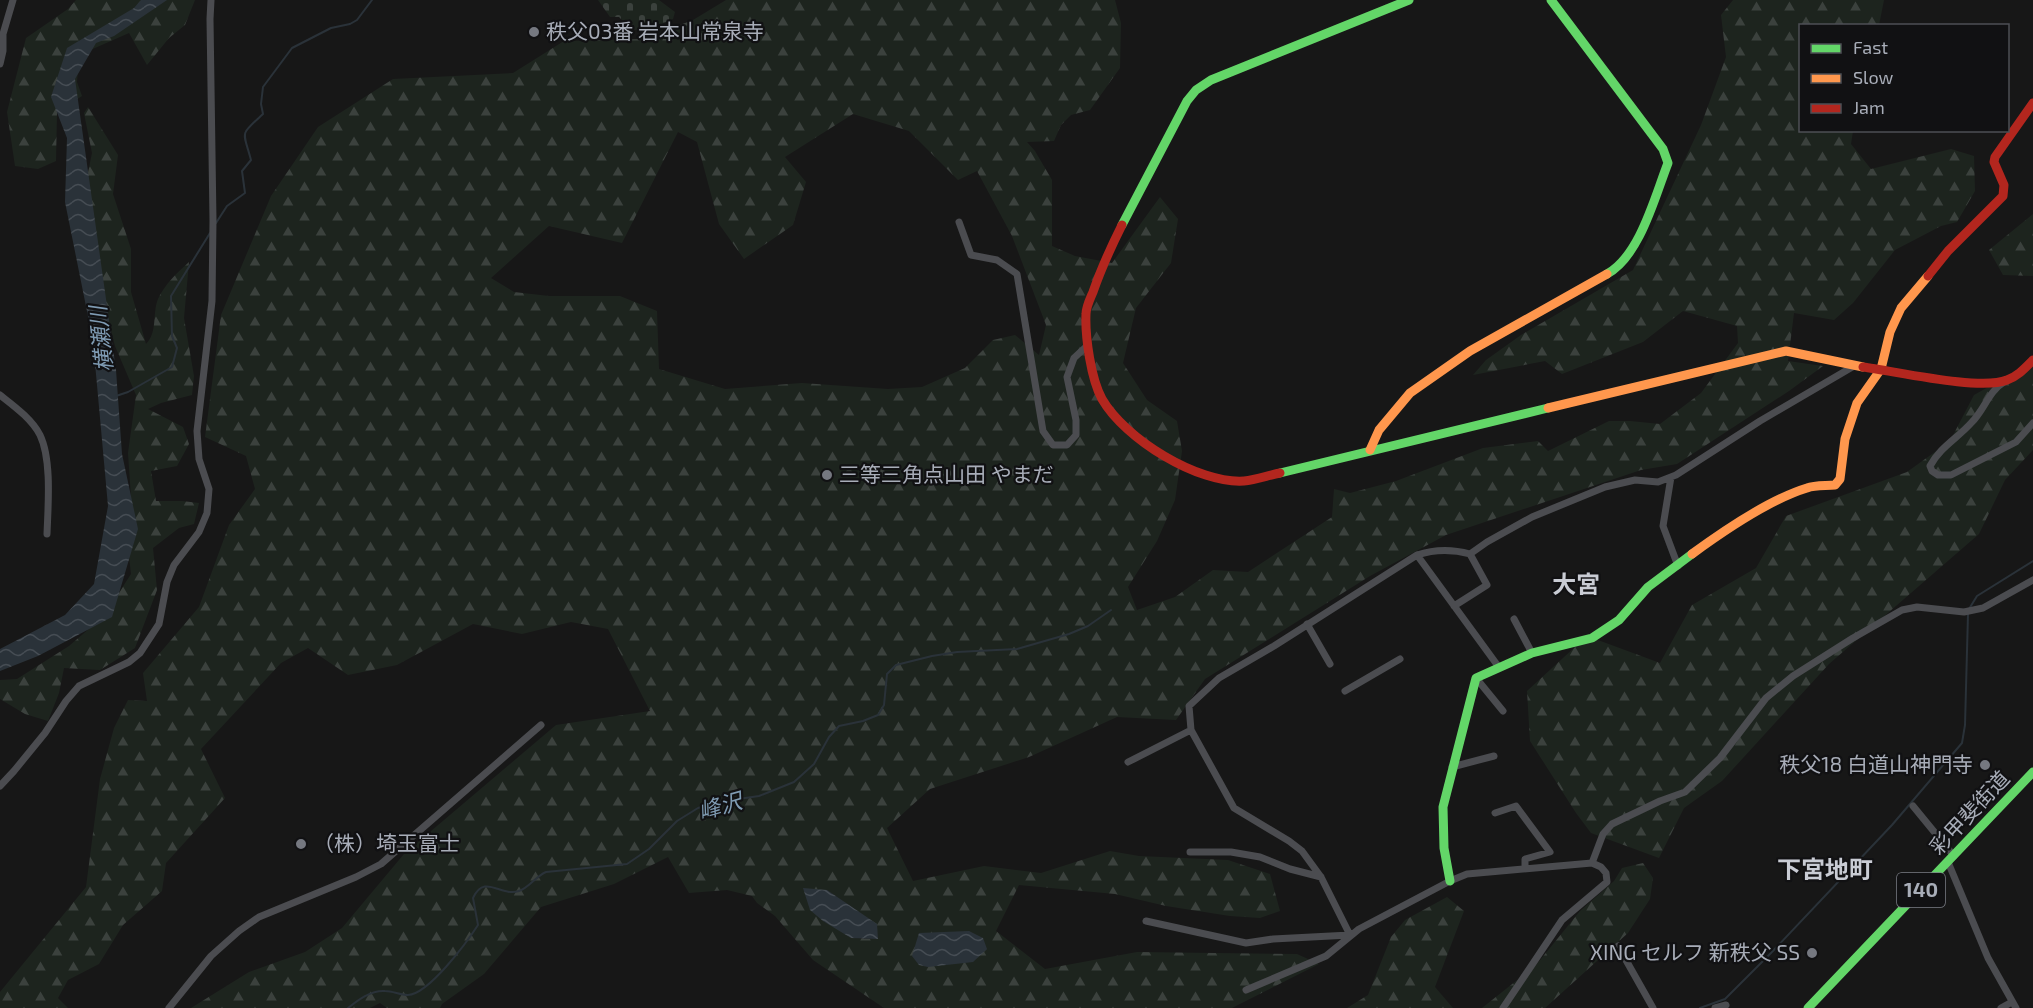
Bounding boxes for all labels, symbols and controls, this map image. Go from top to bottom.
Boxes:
place label: 秩父03番 岩本山常泉寺 [546,18,764,43]
legend [1799,24,2009,132]
marker: 秩父03番 岩本山常泉寺 [527,25,541,39]
text: Fast [1853,36,1888,58]
text: Slow [1853,66,1894,88]
text: Jam [1853,96,1885,118]
water label: 横瀬川 [83,303,116,373]
place label: 三等三角点山田 やまだ [839,461,1054,486]
marker: 三等三角点山田 やまだ [820,468,834,482]
district label: 大宮 [1552,569,1600,598]
place label: 秩父18 白道山神門寺 [1779,751,1973,776]
marker: 秩父18 白道山神門寺 [1978,758,1992,772]
street label: 彩甲斐街道 [1924,765,2014,859]
water label: 峰沢 [695,786,747,824]
place label: （株）埼玉富士 [313,830,460,855]
marker: （株）埼玉富士 [294,837,308,851]
district label: 下宮地町 [1777,854,1873,883]
road number: 140 [1897,873,1945,907]
place label: XING セルフ 新秩父 SS [1590,939,1800,964]
marker: XING セルフ 新秩父 SS [1805,946,1819,960]

